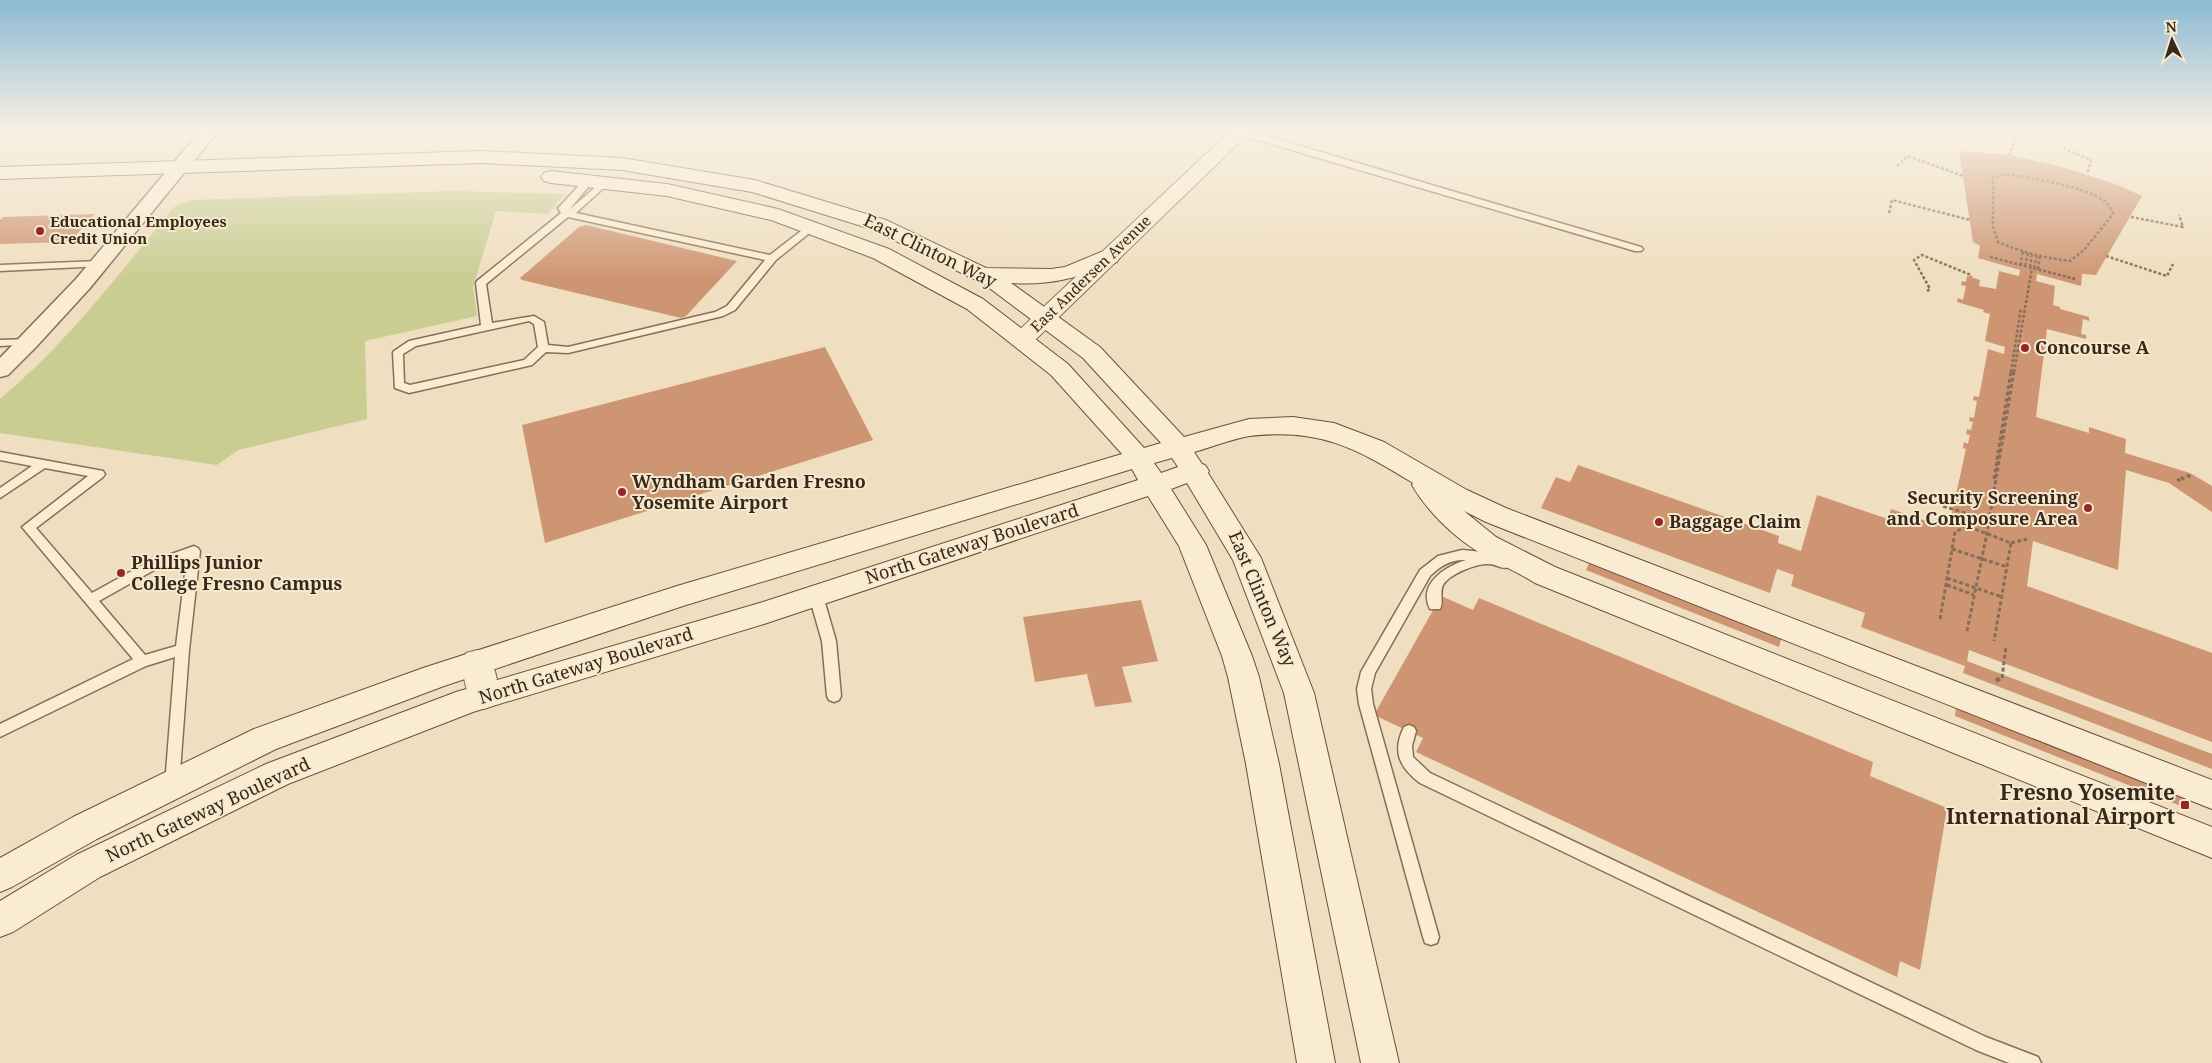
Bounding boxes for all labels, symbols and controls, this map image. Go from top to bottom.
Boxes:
north arrow [2147,15,2197,65]
text: N [2165,17,2177,36]
street label: East Clinton Way [860,208,1002,293]
street label: East Andersen Avenue [1026,210,1155,336]
place label: Educational Employees Credit Union [50,211,227,248]
marker: Educational Employees Credit Union [34,225,46,237]
place label: Concourse A [2035,335,2150,359]
marker: Concourse A [2019,342,2031,354]
place label: Wyndham Garden Fresno Yosemite Airport [632,469,866,514]
place label: Security Screening and Composure Area [1886,485,2079,530]
marker: Wyndham Garden Fresno Yosemite Airport [616,486,628,498]
street label: North Gateway Boulevard [862,497,1081,589]
marker: Security Screening and Composure Area [2082,502,2094,514]
place label: Baggage Claim [1669,509,1801,533]
marker: Baggage Claim [1653,516,1665,528]
street label: East Clinton Way [1224,527,1303,671]
place label: Phillips Junior College Fresno Campus [131,550,343,595]
marker: Phillips Junior College Fresno Campus [115,567,127,579]
street label: North Gateway Boulevard [476,621,696,709]
street label: North Gateway Boulevard [101,751,314,867]
place label: Fresno Yosemite International Airport [1946,778,2175,830]
marker: Fresno Yosemite International Airport [2179,799,2191,811]

